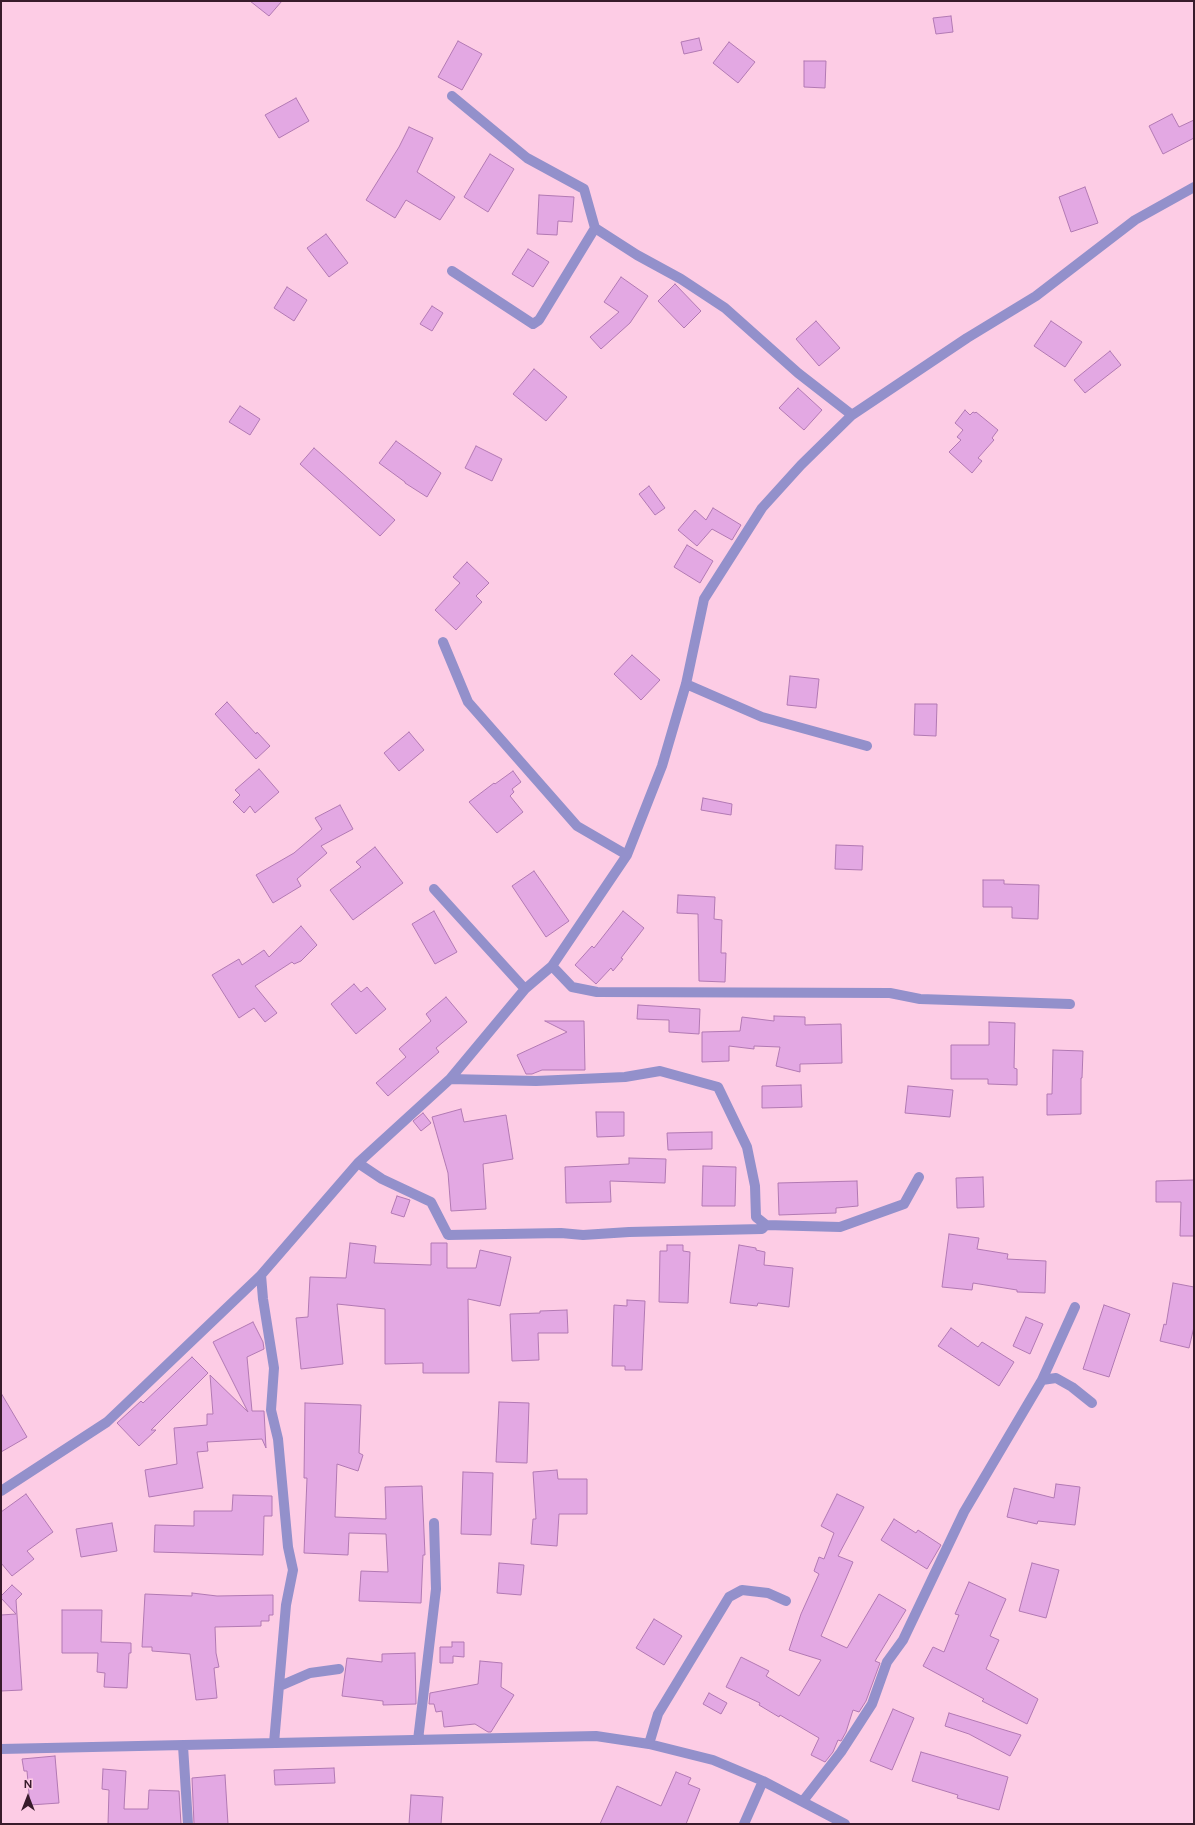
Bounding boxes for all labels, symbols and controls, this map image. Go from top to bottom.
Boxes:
north arrow [8,1777,48,1817]
text: N [24,1778,32,1791]

